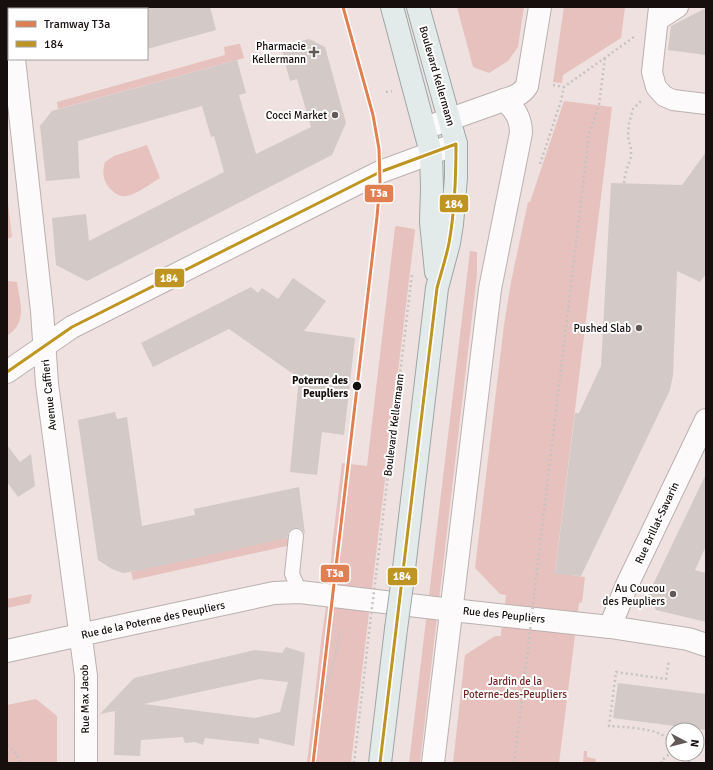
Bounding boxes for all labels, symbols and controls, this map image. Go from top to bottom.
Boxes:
legend [8,8,148,60]
text: Tramway T3a [44,17,110,32]
street label: Boulevard Kellermann [416,24,458,128]
text: 184 [44,37,64,52]
place label: Pharmacie Kellermann [252,40,306,66]
marker: Pharmacie Kellermann [309,47,319,57]
place label: Cocci Market [266,109,327,122]
marker: Cocci Market [330,110,340,120]
line badge: T3a [364,184,394,203]
text: T3a [370,187,388,200]
line badge: 184 [439,194,469,213]
text: 184 [445,198,463,211]
line badge: 184 [154,268,185,288]
text: 184 [160,272,178,285]
place label: Pushed Slab [574,322,631,335]
marker: Pushed Slab [634,323,644,333]
street label: Avenue Caffieri [39,359,59,431]
street label: Boulevard Kellermann [381,373,407,477]
place label: Poterne des Peupliers [292,374,348,400]
marker: Poterne des Peupliers [351,380,363,392]
street label: Rue Brillat-Savarin [632,480,682,566]
line badge: T3a [320,564,350,583]
text: T3a [326,567,344,580]
line badge: 184 [387,567,418,586]
text: 184 [393,570,411,583]
place label: Au Coucou des Peupliers [603,582,665,608]
marker: Au Coucou des Peupliers [668,589,678,599]
street label: Rue de la Poterne des Peupliers [80,598,226,642]
street label: Rue des Peupliers [462,604,546,626]
street label: Rue Max Jacob [78,664,92,734]
park label: Jardin de la Poterne-des-Peupliers [463,675,567,701]
north arrow [665,722,705,762]
text: N [688,739,701,748]

